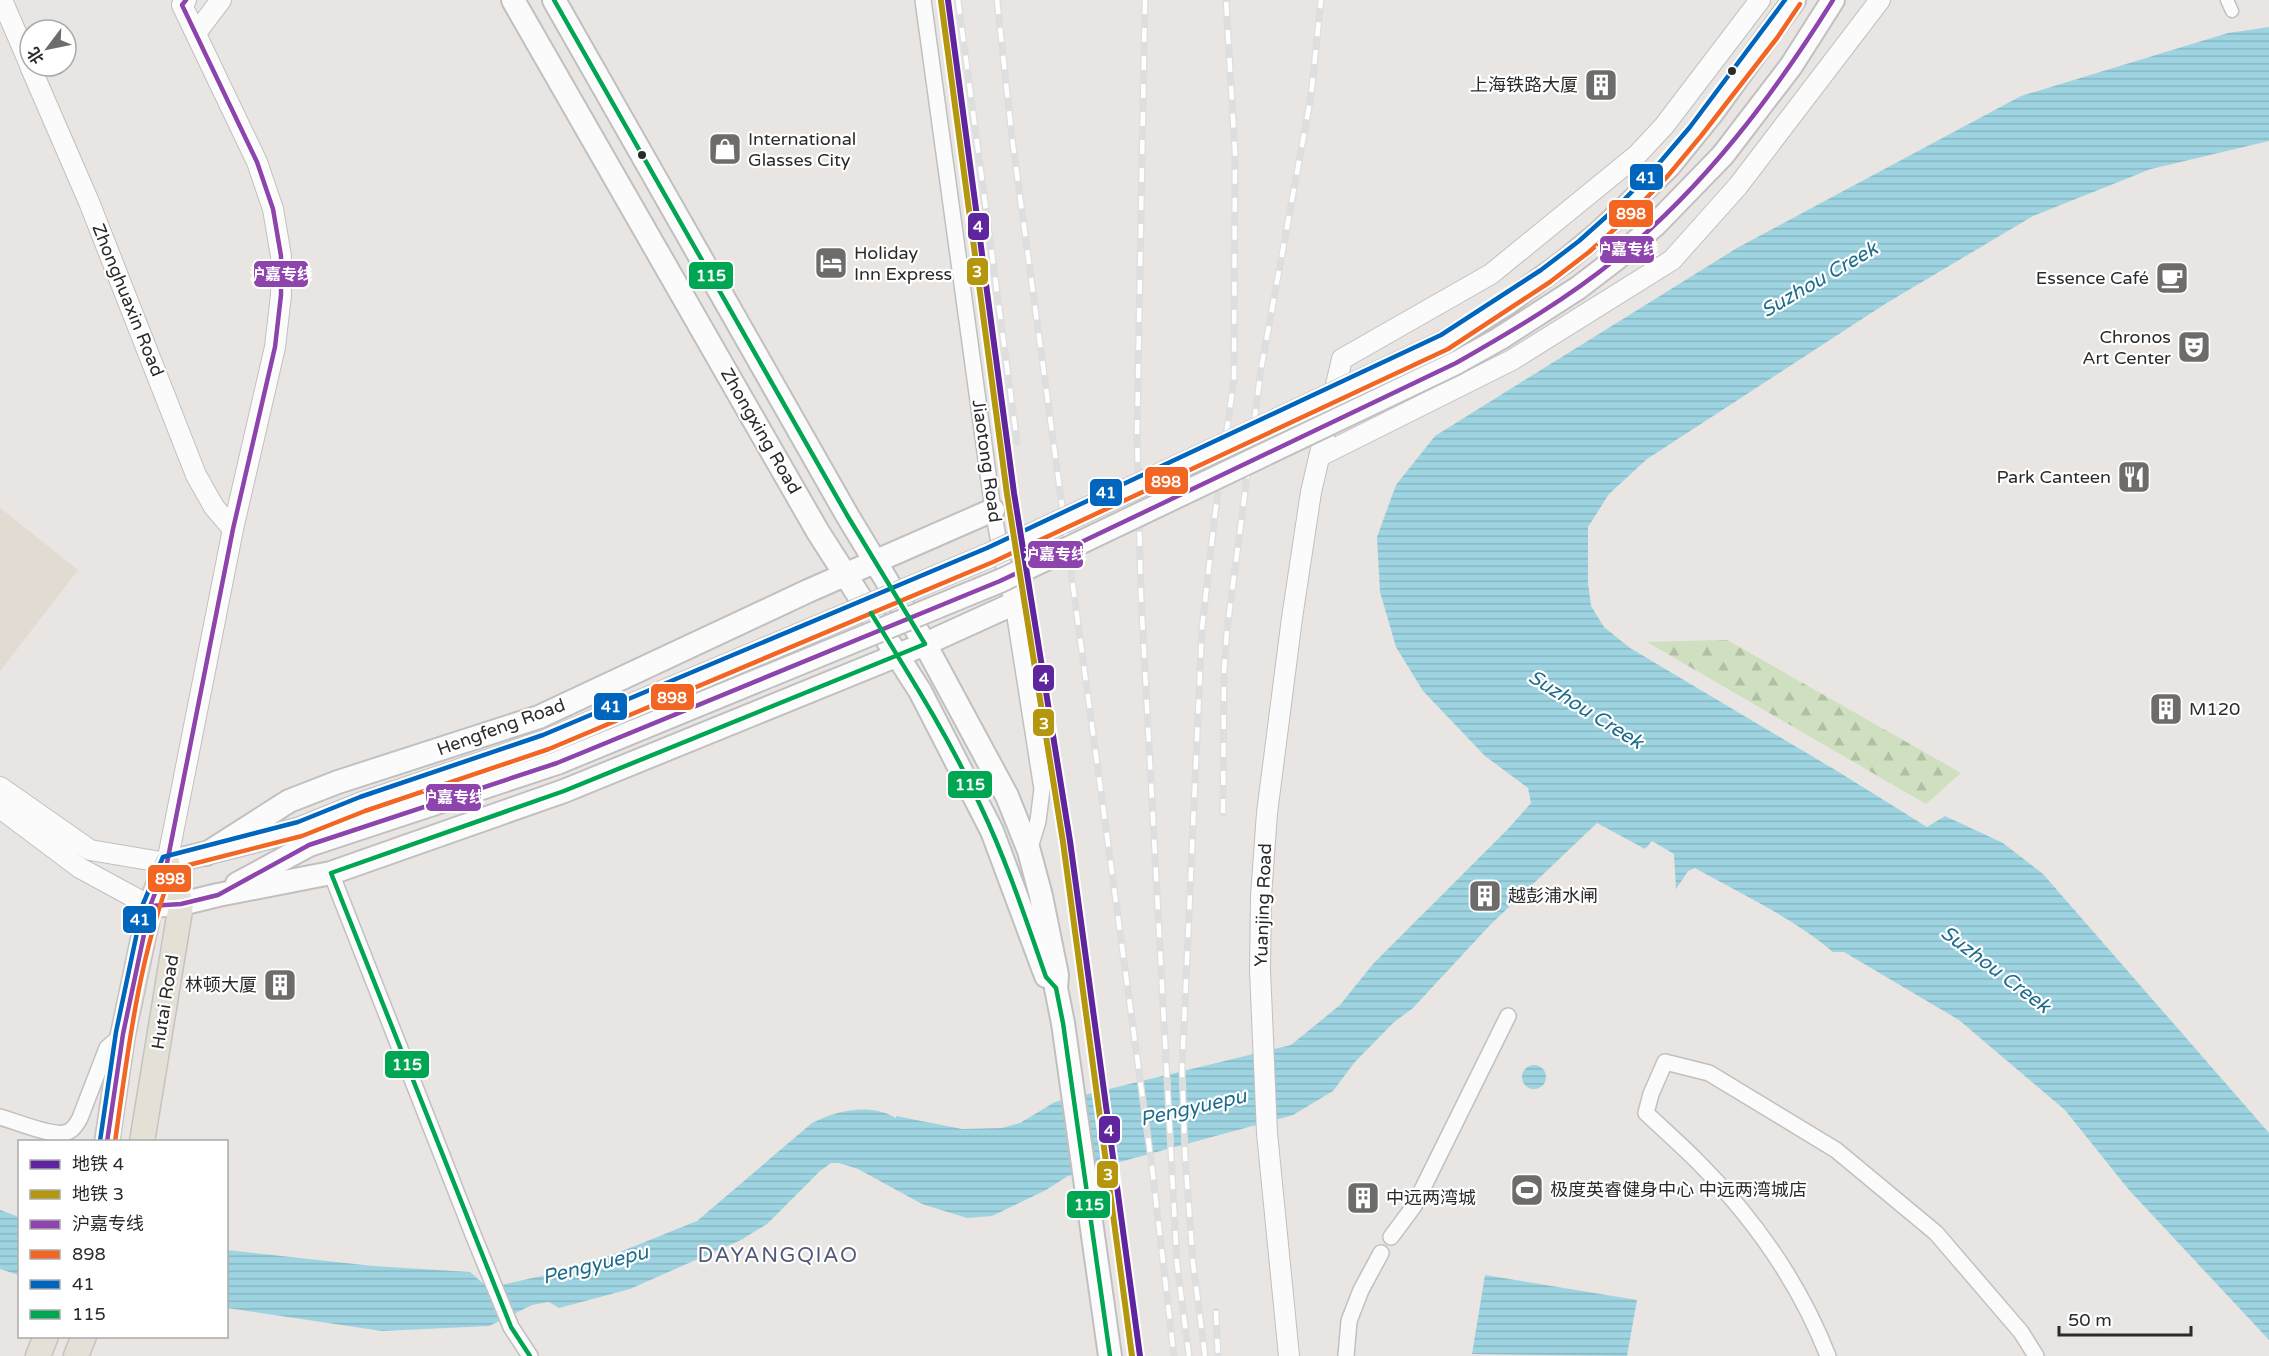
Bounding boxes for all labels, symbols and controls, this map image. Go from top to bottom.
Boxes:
north arrow [18,18,78,78]
text: 北 [23,43,49,68]
unlabelled marker [1726,65,1738,77]
building icon: 上海铁路大厦 [1583,67,1619,103]
place label: 上海铁路大厦 [1470,74,1578,96]
place label: International Glasses City [748,128,856,171]
shop icon: International Glasses City [707,131,743,167]
unlabelled marker [636,149,648,161]
line badge: 41 [1629,163,1664,191]
text: 41 [1636,168,1656,188]
line badge: 898 [1608,199,1654,228]
text: 898 [1616,204,1646,224]
line badge: 4 [967,212,990,241]
text: 4 [973,217,983,237]
street label: Zhonghuaxin Road [87,220,169,380]
line badge: 沪嘉专线 [1599,235,1655,264]
water label: Suzhou Creek [1757,236,1884,323]
text: 沪嘉专线 [1595,240,1659,260]
place label: Holiday Inn Express [854,242,952,285]
hotel icon: Holiday Inn Express [813,245,849,281]
line badge: 3 [966,257,989,286]
line badge: 沪嘉专线 [253,260,309,288]
cafe icon: Essence Café [2154,260,2190,296]
line badge: 115 [688,261,734,290]
text: 3 [972,262,982,282]
text: 沪嘉专线 [249,265,313,285]
text: 115 [696,266,726,286]
place label: Essence Café [2036,267,2149,289]
place label: Chronos Art Center [2082,326,2171,369]
theatre icon: Chronos Art Center [2176,329,2212,365]
street label: Zhongxing Road [716,364,806,498]
street label: Jiaotong Road [967,398,1007,524]
restaurant icon: Park Canteen [2116,459,2152,495]
line badge: 898 [1144,466,1189,495]
place label: Park Canteen [1996,466,2111,488]
text: 898 [1151,472,1181,492]
line badge: 41 [1089,478,1123,507]
text: 41 [1096,483,1116,503]
line badge: 沪嘉专线 [1027,540,1084,569]
text: 沪嘉专线 [1023,545,1087,565]
line badge: 4 [1032,664,1055,692]
water label: Suzhou Creek [1524,665,1649,756]
text: 4 [1039,669,1049,689]
line badge: 898 [650,683,695,711]
text: 898 [657,688,687,708]
building icon: M120 [2148,691,2184,727]
line badge: 41 [593,692,628,721]
street label: Hengfeng Road [434,694,568,760]
text: 41 [601,697,621,717]
place label: M120 [2189,698,2240,720]
line badge: 3 [1032,708,1055,737]
text: 3 [1039,714,1049,734]
line badge: 115 [947,770,993,799]
text: 115 [955,775,985,795]
line badge: 沪嘉专线 [425,783,482,812]
text: 沪嘉专线 [421,788,485,808]
street label: Yuanjing Road [1250,843,1276,967]
line badge: 898 [147,864,192,893]
text: 898 [155,869,185,889]
building icon: 越彭浦水闸 [1467,878,1503,914]
place label: 越彭浦水闸 [1508,885,1598,907]
line badge: 41 [122,905,157,934]
text: 41 [130,910,150,930]
water label: Suzhou Creek [1936,921,2056,1020]
street label: Hutai Road [147,953,183,1051]
building icon: 林顿大厦 [262,967,298,1003]
place label: 林顿大厦 [185,974,257,996]
line badge: 115 [384,1050,430,1079]
text: 115 [392,1055,422,1075]
water label: Pengyuepu [1138,1084,1250,1132]
line badge: 4 [1098,1115,1121,1144]
text: 4 [1104,1121,1114,1141]
legend [18,1140,228,1338]
text: 地铁 4 [72,1153,124,1175]
line badge: 3 [1096,1160,1119,1189]
text: 3 [1103,1165,1113,1185]
sports icon: 极度英睿健身中心 中远两湾城店 [1509,1172,1545,1208]
place label: 极度英睿健身中心 中远两湾城店 [1550,1179,1807,1201]
building icon: 中远两湾城 [1345,1180,1381,1216]
text: 地铁 3 [72,1183,124,1205]
place label: 中远两湾城 [1386,1187,1476,1209]
line badge: 115 [1066,1190,1111,1219]
text: 115 [1074,1195,1104,1215]
text: 沪嘉专线 [72,1213,144,1235]
water label: Pengyuepu [540,1240,652,1290]
text: 898 [72,1243,106,1265]
district label: DAYANGQIAO [698,1243,858,1268]
text: 41 [72,1273,95,1295]
scale bar [2059,1299,2191,1337]
text: 115 [72,1303,106,1325]
text: 50 m [2068,1309,2112,1331]

